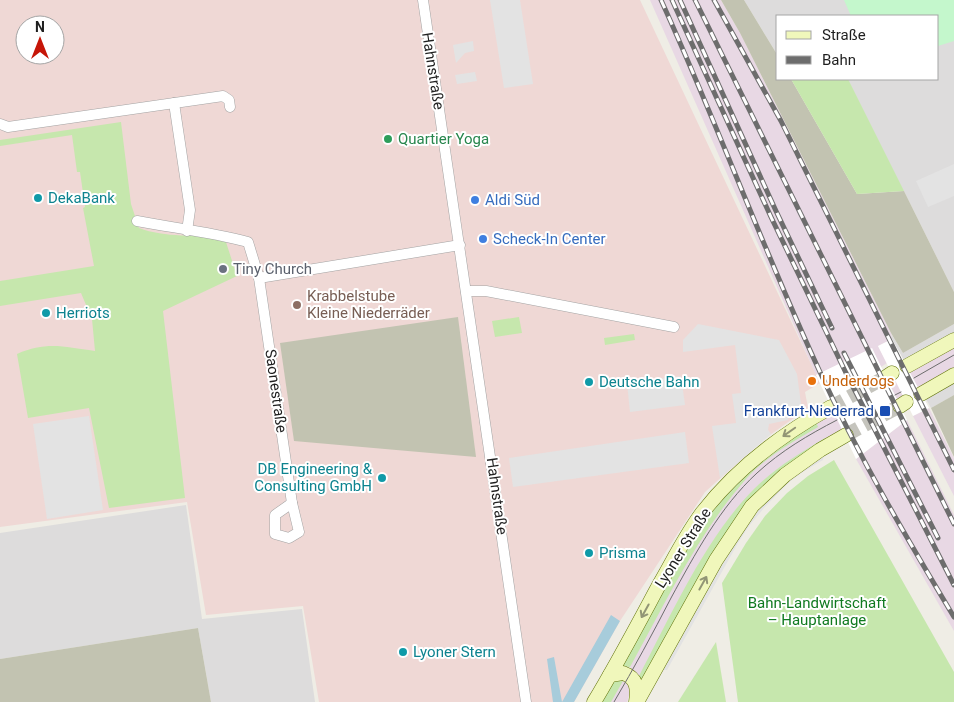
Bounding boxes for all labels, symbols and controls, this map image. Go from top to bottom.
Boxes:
north arrow [15,15,65,65]
legend [776,15,939,80]
text: N [35,19,45,35]
text: Straße [822,26,866,44]
street label: Hahnstraße [418,31,448,111]
text: Bahn [822,51,856,69]
place label: Quartier Yoga [398,130,489,148]
marker: Quartier Yoga [382,133,394,145]
place label: DekaBank [48,189,115,207]
place label: Aldi Süd [485,191,540,209]
marker: DekaBank [32,192,44,204]
marker: Aldi Süd [469,194,481,206]
place label: Scheck-In Center [493,230,606,248]
marker: Scheck-In Center [477,233,489,245]
place label: Tiny Church [233,260,312,278]
marker: Tiny Church [217,263,229,275]
place label: Krabbelstube Kleine Niederräder [307,287,430,322]
marker: Krabbelstube Kleine Niederräder [291,299,303,311]
place label: Herriots [56,304,110,322]
marker: Herriots [40,307,52,319]
street label: Saonestraße [261,348,291,434]
place label: Underdogs [822,372,895,390]
place label: Deutsche Bahn [599,373,700,391]
marker: Underdogs [806,375,818,387]
marker: Deutsche Bahn [583,376,595,388]
place label: Frankfurt-Niederrad [744,402,874,420]
marker: Frankfurt-Niederrad [878,404,892,418]
one-way arrow [782,427,796,437]
street label: Hahnstraße [483,456,511,536]
place label: DB Engineering & Consulting GmbH [254,460,373,495]
marker: DB Engineering & Consulting GmbH [376,472,388,484]
street label: Lyoner Straße [651,504,715,591]
place label: Prisma [599,544,646,562]
marker: Prisma [583,547,595,559]
one-way arrow [699,576,709,591]
park label: Bahn-Landwirtschaft – Hauptanlage [748,594,886,629]
one-way arrow [640,603,650,618]
place label: Lyoner Stern [413,643,496,661]
marker: Lyoner Stern [397,646,409,658]

